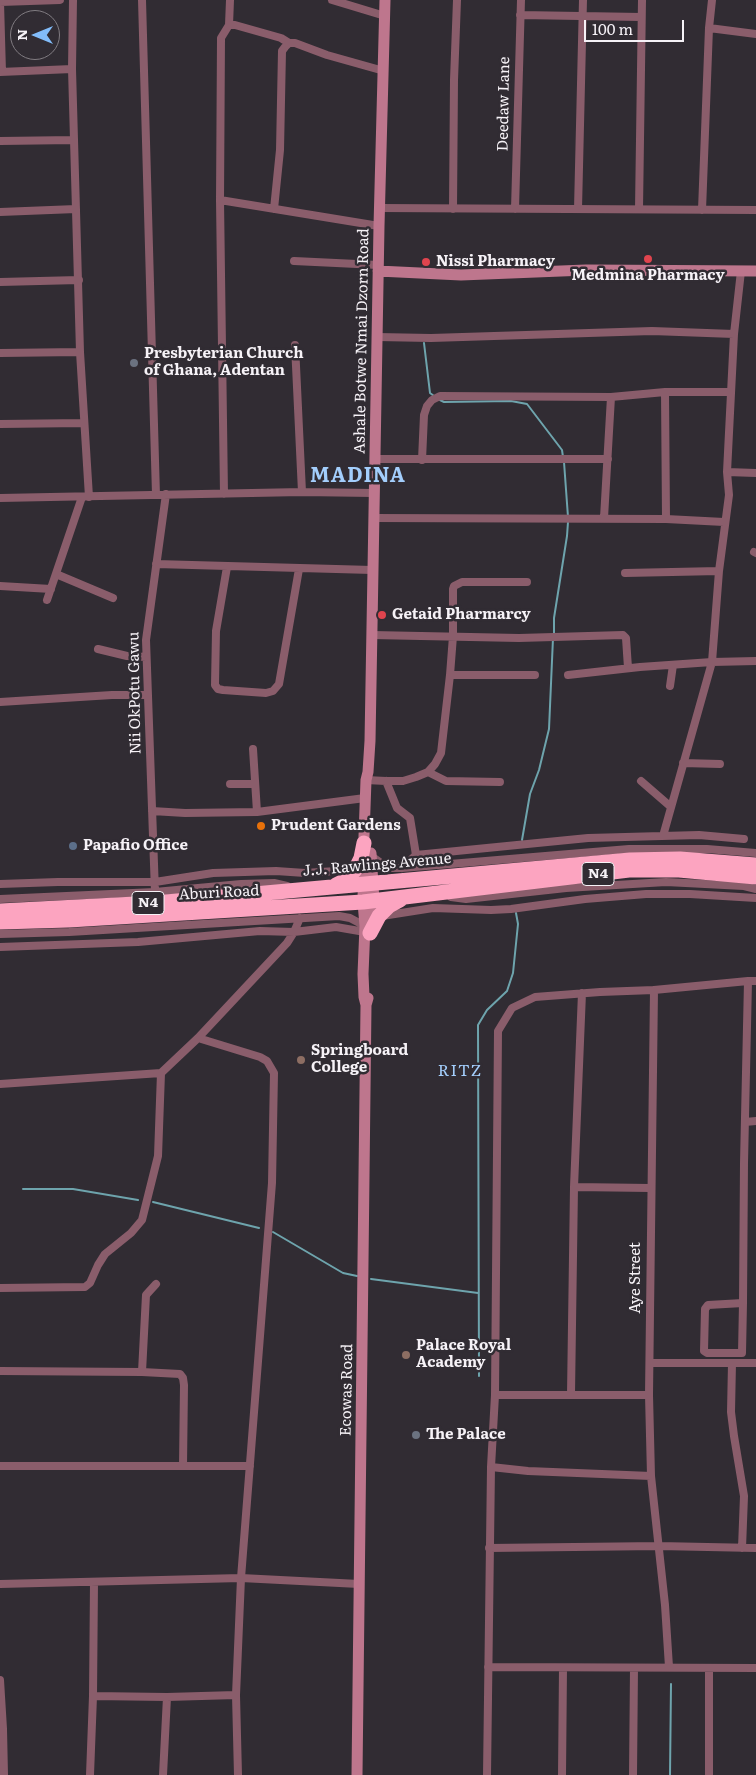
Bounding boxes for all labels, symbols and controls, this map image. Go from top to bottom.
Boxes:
north arrow [10,10,60,60]
scale bar [586,10,686,42]
text: 100 m [592,17,633,40]
text: N [11,29,31,41]
street label: Deedaw Lane [494,56,514,152]
street label: Ashale Botwe Nmai Dzorn Road [351,228,373,454]
place label: Nissi Pharmacy [436,253,555,271]
marker: Medmina Pharmacy [642,253,654,265]
marker: Nissi Pharmacy [420,256,432,268]
place label: Medmina Pharmacy [571,267,725,285]
place label: Presbyterian Church of Ghana, Adentan [144,345,303,380]
marker: Presbyterian Church of Ghana, Adentan [128,357,140,369]
district label: MADINA [309,464,407,488]
place label: Getaid Pharmarcy [392,606,531,624]
marker: Getaid Pharmarcy [376,609,388,621]
street label: Nii OkPotu Gawu [125,632,145,754]
place label: Prudent Gardens [271,817,401,835]
marker: Prudent Gardens [255,820,267,832]
place label: Papafio Office [83,837,188,855]
marker: Papafio Office [67,840,79,852]
street label: J.J. Rawlings Avenue [302,850,452,880]
road number: N4 [582,862,614,886]
street label: Aburi Road [178,882,260,904]
road number: N4 [132,891,164,914]
place label: Springboard College [311,1042,408,1077]
marker: Springboard College [295,1054,307,1066]
district label: RITZ [437,1061,483,1081]
street label: Aye Street [627,1242,645,1314]
place label: Palace Royal Academy [416,1337,511,1372]
street label: Ecowas Road [337,1344,357,1436]
marker: Palace Royal Academy [400,1349,412,1361]
place label: The Palace [426,1426,506,1444]
marker: The Palace [410,1429,422,1441]

